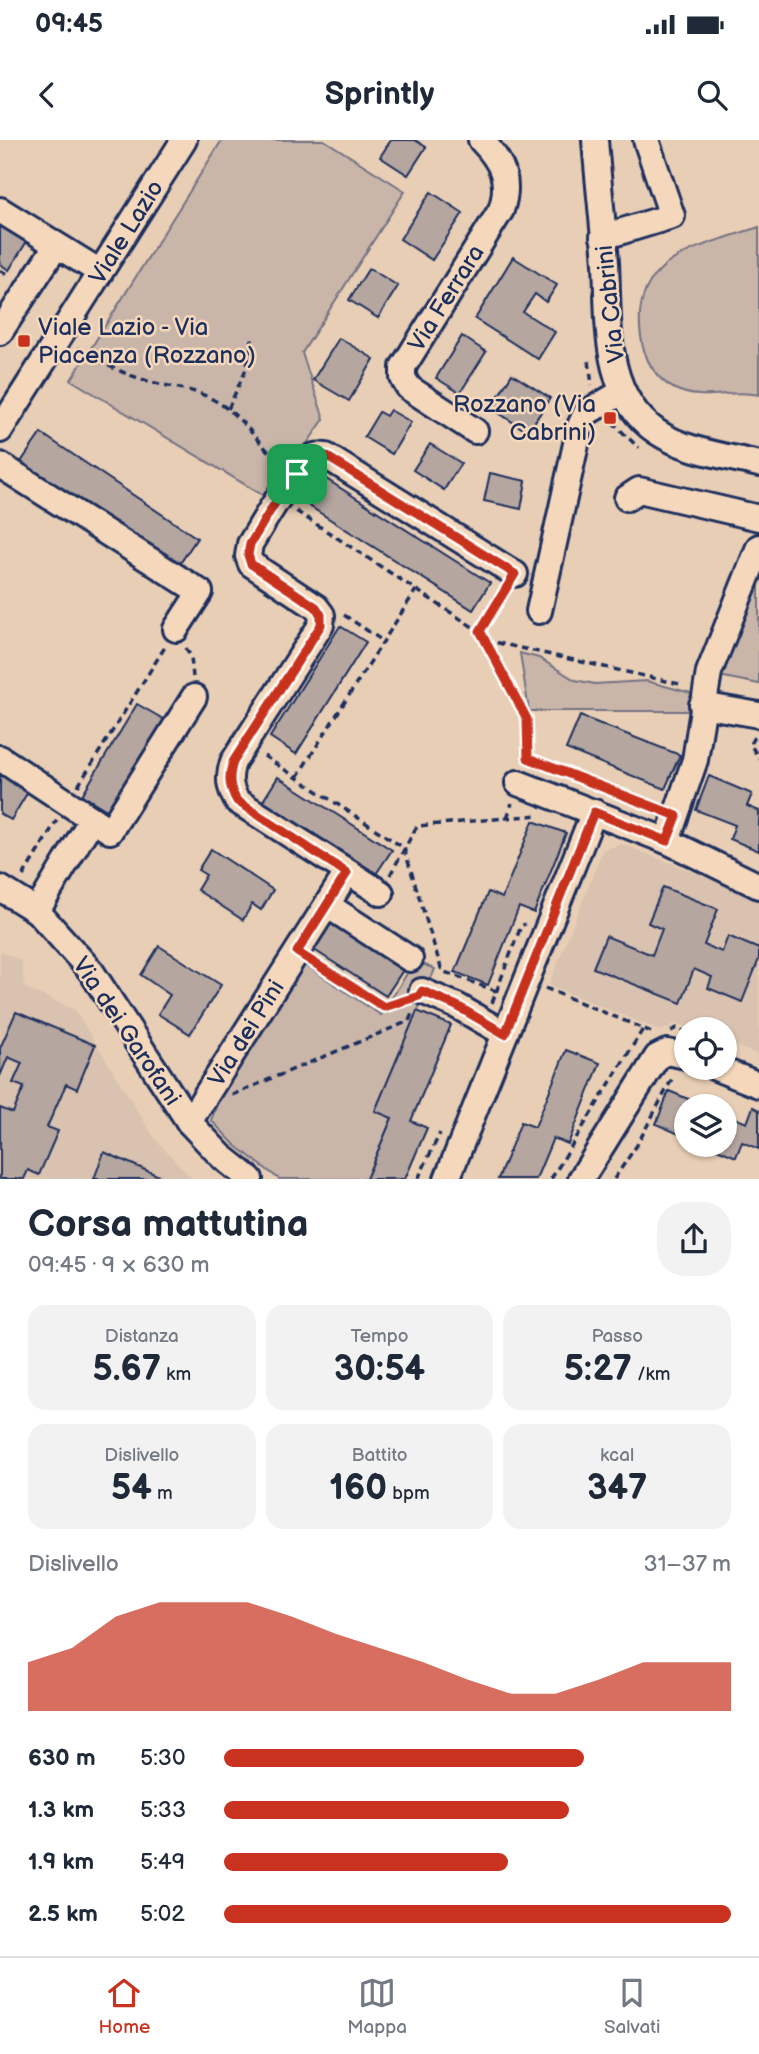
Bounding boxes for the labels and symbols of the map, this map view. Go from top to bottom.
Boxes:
street label: Viale Lazio [83,175,170,290]
street label: Via Ferrara [402,239,491,357]
street label: Via Cabrini [590,244,631,364]
place label: Viale Lazio - Via Piacenza (Rozzano) [38,313,256,370]
marker: Viale Lazio - Via Piacenza (Rozzano) [16,333,32,349]
place label: Rozzano (Via Cabrini) [453,390,596,447]
marker: Rozzano (Via Cabrini) [602,410,618,426]
pin [267,444,327,504]
street label: Via dei Garofani [66,951,187,1111]
street label: Via dei Pini [202,974,291,1092]

